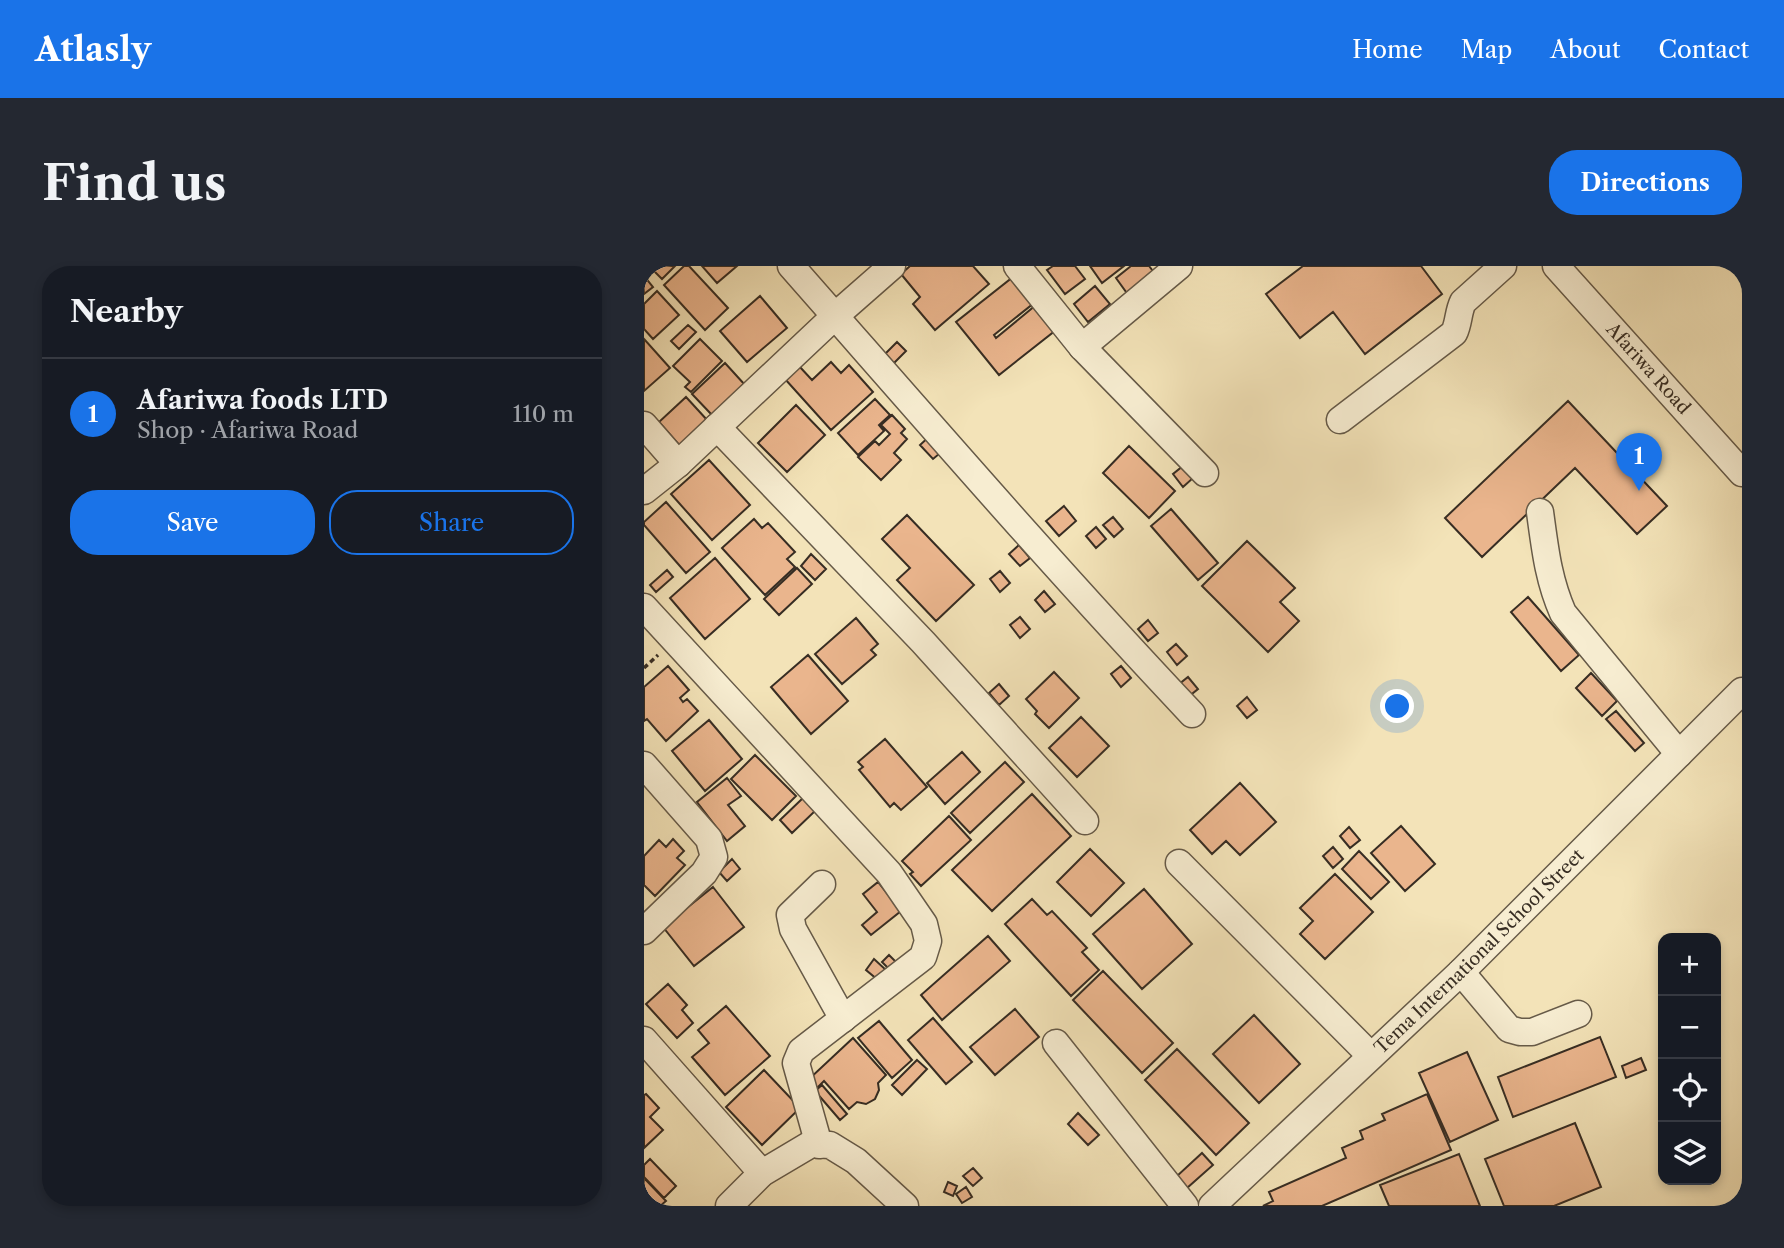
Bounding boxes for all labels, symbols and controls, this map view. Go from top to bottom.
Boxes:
text: Atlasly [35,29,151,70]
text: Home [1352,35,1423,64]
text: Map [1461,35,1512,64]
text: About [1550,35,1621,64]
text: Contact [1659,35,1749,64]
button: Directions [1549,150,1742,215]
text: Find us [42,152,226,213]
text: Nearby [70,293,183,330]
street label: Afariwa Road [1601,318,1695,419]
text: Afariwa foods LTD [137,384,388,416]
text: 1 [88,400,98,428]
text: 110 m [513,400,574,428]
text: Shop · Afariwa Road [137,416,358,444]
pin: 1 [1616,433,1662,491]
button: Save [70,490,315,555]
button: Share [329,490,574,555]
your location [1380,689,1414,723]
street label: Tema International School Street [1370,844,1589,1059]
map controls [1658,933,1721,1185]
button: + [1658,933,1721,996]
button: − [1658,996,1721,1059]
button: locate [1658,1059,1721,1122]
button: layers [1658,1122,1721,1185]

